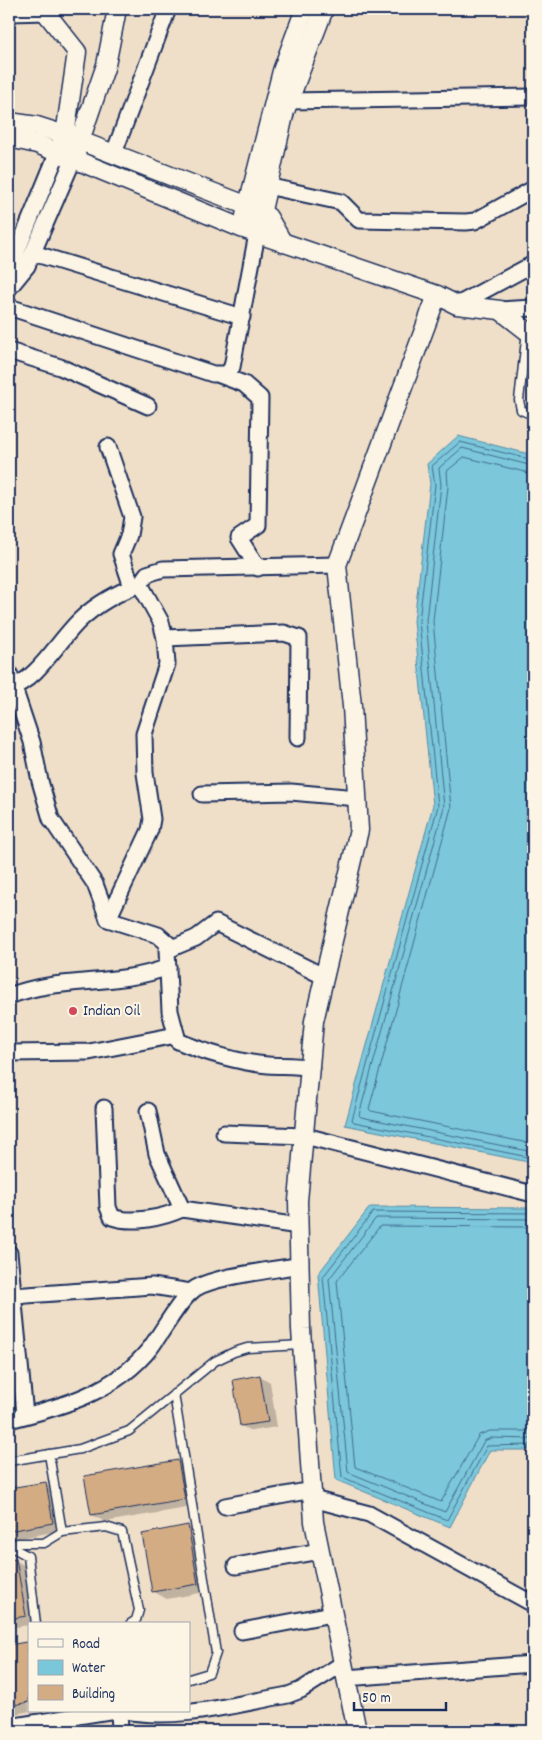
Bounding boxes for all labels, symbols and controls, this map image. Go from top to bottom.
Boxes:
place label: Indian Oil [83,1000,140,1023]
marker: Indian Oil [67,1005,79,1017]
legend [28,1622,190,1712]
text: Road [72,1634,100,1656]
text: Water [72,1658,106,1680]
scale bar [354,1680,447,1712]
text: Building [72,1684,115,1706]
text: 50 m [362,1688,391,1710]

